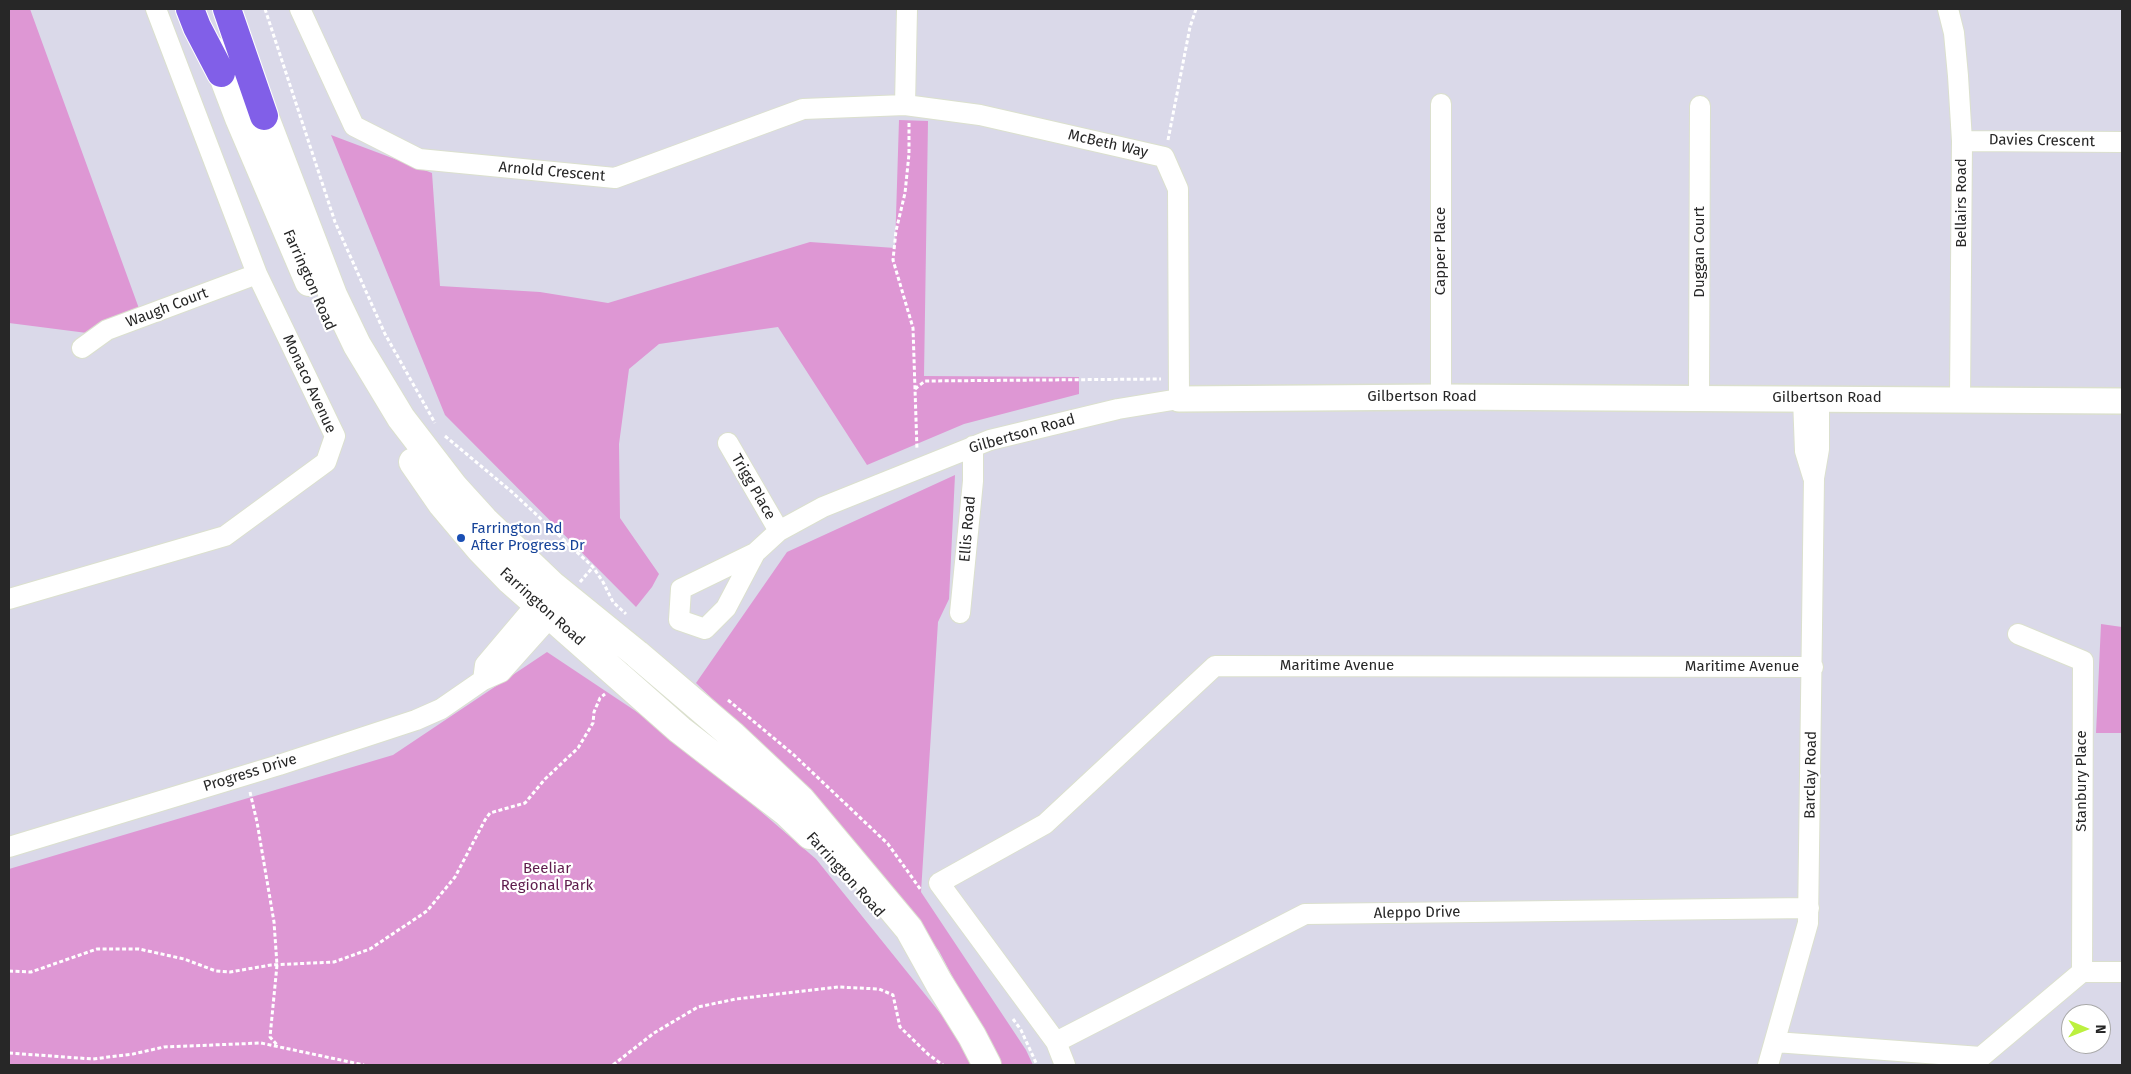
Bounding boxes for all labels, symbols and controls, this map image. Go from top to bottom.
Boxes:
street label: McBeth Way [1066,126,1150,162]
street label: Davies Crescent [1989,131,2095,151]
street label: Arnold Crescent [498,158,606,186]
street label: Bellairs Road [1953,158,1971,248]
street label: Duggan Court [1691,206,1709,298]
street label: Capper Place [1432,207,1450,295]
street label: Farrington Road [279,227,339,333]
street label: Waugh Court [124,284,210,332]
street label: Monaco Avenue [278,332,340,436]
street label: Gilbertson Road [1367,388,1477,406]
street label: Gilbertson Road [1772,389,1882,407]
street label: Gilbertson Road [967,410,1077,458]
street label: Trigg Place [727,451,779,523]
street label: Ellis Road [956,495,980,563]
place label: Farrington Rd After Progress Dr [471,520,585,555]
marker: Farrington Rd After Progress Dr [455,532,467,544]
street label: Farrington Road [496,564,588,650]
street label: Maritime Avenue [1280,657,1394,675]
street label: Maritime Avenue [1685,658,1799,676]
street label: Stanbury Place [2073,730,2091,832]
street label: Barclay Road [1801,731,1821,819]
street label: Progress Drive [201,750,299,796]
street label: Farrington Road [802,829,888,921]
park label: Beeliar Regional Park [501,860,593,895]
street label: Aleppo Drive [1373,903,1461,923]
north arrow [2061,1004,2111,1054]
text: N [2092,1024,2109,1034]

